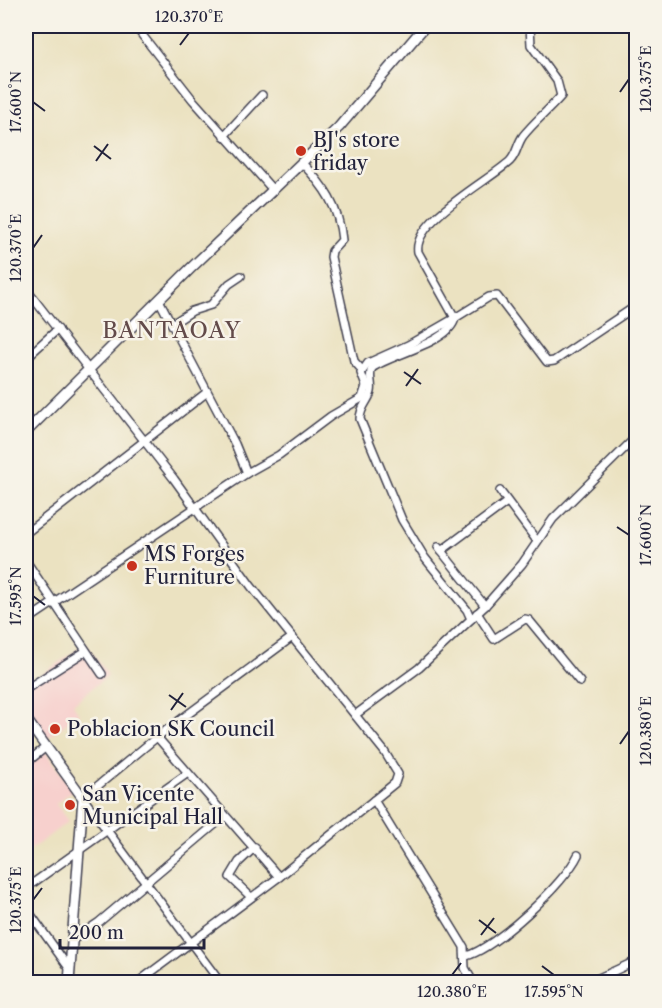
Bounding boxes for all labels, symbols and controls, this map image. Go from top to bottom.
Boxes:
text: 120.370°E [155,7,223,26]
text: 120.375°E [636,45,655,113]
text: 17.600°N [6,71,25,133]
place label: BJ's store friday [313,128,400,175]
marker: BJ's store friday [294,144,308,158]
text: 120.370°E [6,214,25,282]
district label: BANTAOAY [102,317,242,344]
text: 17.600°N [636,504,655,566]
place label: MS Forges Furniture [144,542,245,589]
marker: MS Forges Furniture [125,559,139,573]
text: 17.595°N [6,566,25,626]
text: 120.380°E [636,696,655,766]
place label: Poblacion SK Council [67,717,275,741]
marker: Poblacion SK Council [48,722,62,736]
place label: San Vicente Municipal Hall [82,782,223,829]
marker: San Vicente Municipal Hall [63,798,77,812]
text: 120.375°E [6,866,25,934]
scale bar [60,912,204,950]
text: 200 m [69,922,124,944]
text: 120.380°E [417,982,487,1001]
text: 17.595°N [524,982,584,1001]

